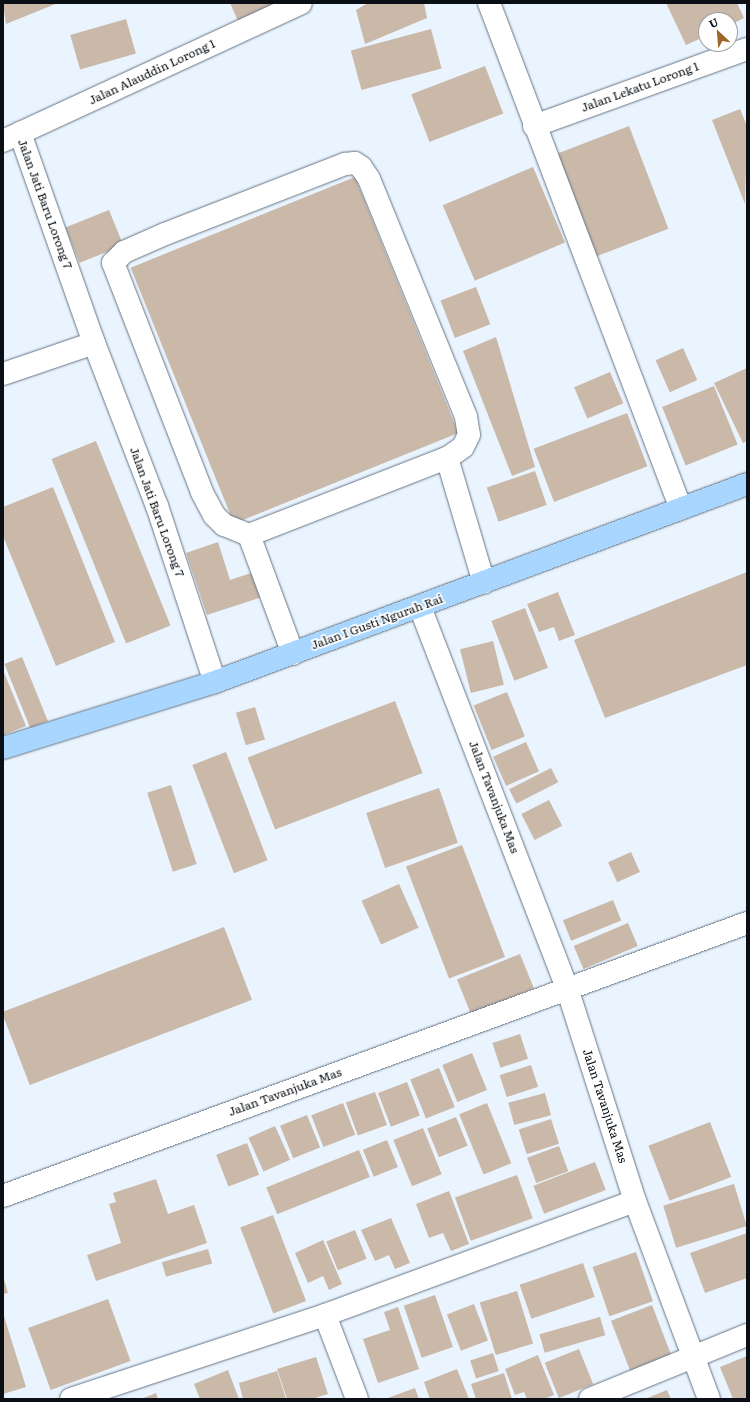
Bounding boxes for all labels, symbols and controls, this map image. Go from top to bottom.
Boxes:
north arrow [698,12,738,52]
text: U [706,13,721,31]
street label: Jalan Alauddin Lorong 1 [86,36,218,108]
street label: Jalan Lekatu Lorong 1 [579,59,701,115]
street label: Jalan Jati Baru Lorong 7 [15,137,75,271]
street label: Jalan Jati Baru Lorong 7 [127,445,187,579]
street label: Jalan I Gusti Ngurah Rai [309,591,445,653]
street label: Jalan Tavanjuka Mas [466,739,522,855]
street label: Jalan Tavanjuka Mas [580,1047,630,1165]
street label: Jalan Tavanjuka Mas [226,1065,344,1119]

